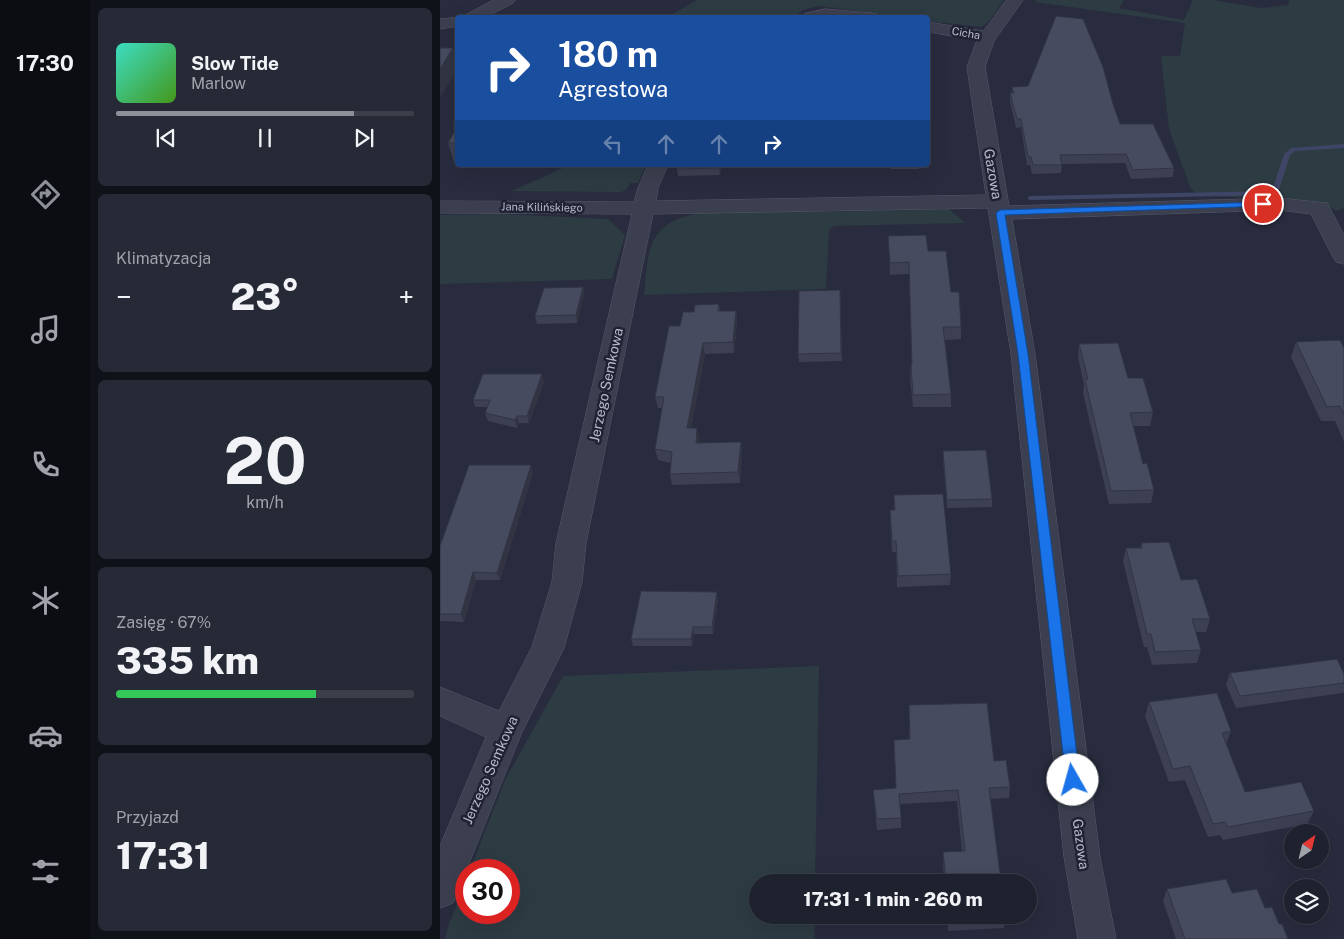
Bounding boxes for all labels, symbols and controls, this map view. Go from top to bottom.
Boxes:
street label: Cicha [951,25,981,41]
text: 180 m [558,34,658,75]
icon: right [475,35,540,100]
text: 17:30 [16,50,74,76]
text: Slow Tide [191,52,279,74]
text: Marlow [191,74,246,93]
text: Agrestowa [558,76,668,102]
icon: previous [152,124,180,152]
icon: pause [251,124,279,152]
icon: next [350,124,378,152]
icon: left [599,130,627,158]
icon: ahead [652,130,680,158]
icon: ahead [705,130,733,158]
icon: right [758,130,786,158]
street label: Gazowa [981,148,1005,200]
icon: directions [28,177,63,212]
pin [1242,183,1284,225]
icon: arrive [1249,190,1277,218]
street label: Jana Kilińskiego [501,200,583,214]
text: Klimatyzacja [116,249,211,268]
text: 23° [231,274,299,319]
text: − [116,280,132,313]
text: + [398,280,414,313]
icon: music [28,312,63,347]
street label: Jerzego Semkowa [586,326,626,444]
text: 20 [223,422,307,499]
icon: phone [28,447,63,482]
text: km/h [246,493,284,512]
icon: climate [28,583,63,618]
text: Zasięg · 67% [116,613,211,632]
text: 335 km [116,638,259,683]
street label: Jerzego Semkowa [459,714,521,826]
icon: car [28,718,63,753]
position arrow [1046,753,1098,805]
text: Przyjazd [116,808,179,827]
street label: Gazowa [1070,818,1092,870]
north arrow [1284,824,1329,869]
map controls [1284,824,1329,924]
text: 17:31 [116,833,210,878]
icon: filters [28,854,63,889]
speed limit sign: 30 [455,859,520,924]
button: layers [1284,879,1329,924]
text: 17:31 · 1 min · 260 m [803,888,983,910]

